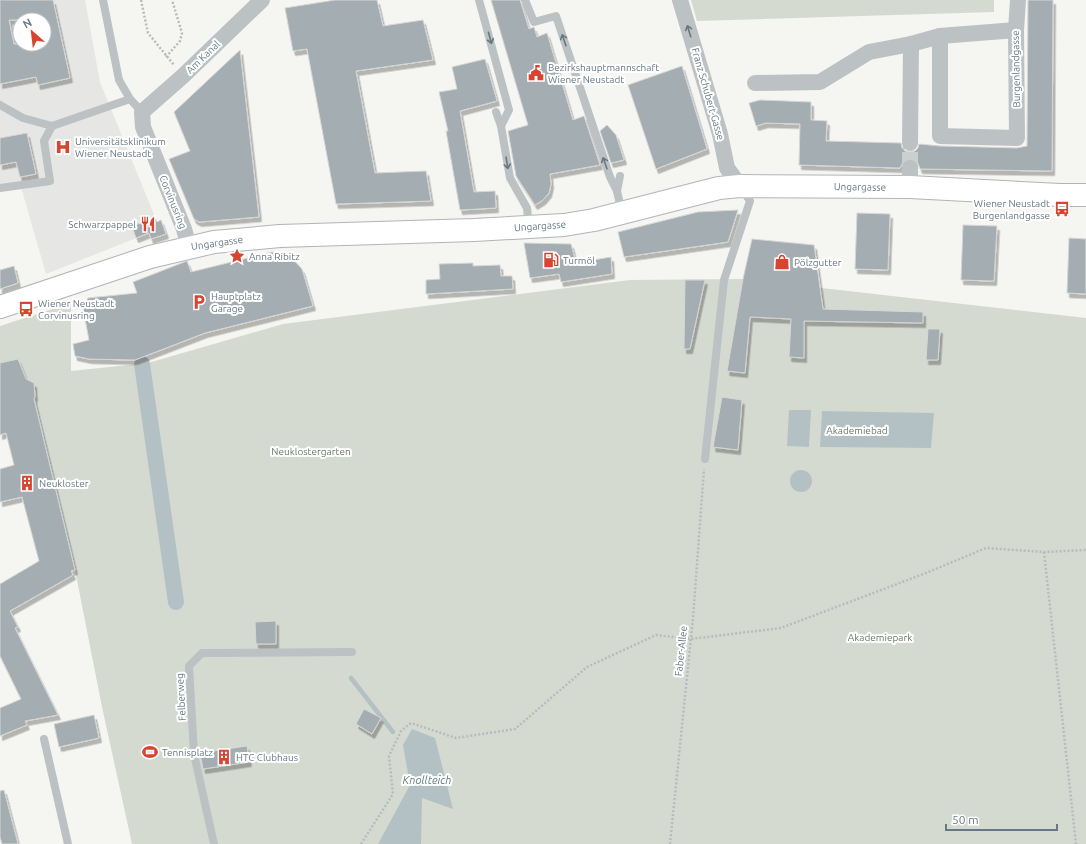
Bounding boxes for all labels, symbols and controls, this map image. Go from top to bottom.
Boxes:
north arrow [12,12,52,52]
text: N [21,16,34,30]
one-way arrow [685,24,692,37]
street label: Burgenlandgasse [1010,30,1022,108]
one-way arrow [486,31,494,44]
one-way arrow [560,34,567,47]
street label: Am Kanal [184,38,222,76]
street label: Franz Schubert-Gasse [690,47,726,141]
place label: Bezirkshauptmannschaft Wiener Neustadt [548,62,659,85]
public building icon: Bezirkshauptmannschaft Wiener Neustadt [527,64,545,82]
place label: Universitätsklinikum Wiener Neustadt [75,136,166,159]
hospital icon: Universitätsklinikum Wiener Neustadt [54,138,72,156]
one-way arrow [503,156,511,169]
one-way arrow [601,158,609,170]
street label: Corvinusring [157,174,189,230]
street label: Ungargasse [834,181,886,193]
place label: Wiener Neustadt Burgenlandgasse [973,198,1050,221]
bus stop icon: Wiener Neustadt Burgenlandgasse [1053,200,1071,218]
restaurant icon: Schwarzpappel [139,215,157,233]
place label: Schwarzpappel [68,219,136,230]
street label: Ungargasse [514,219,566,233]
street label: Ungargasse [190,234,244,252]
place icon: Anna Ribitz [228,247,246,265]
place label: Anna Ribitz [249,251,300,262]
fuel station icon: Turmöl [542,251,560,269]
shop icon: Pölzgutter [773,253,791,271]
place label: Turmöl [563,255,595,266]
place label: Pölzgutter [794,257,842,268]
place label: Hauptplatz Garage [211,291,261,314]
parking icon: Hauptplatz Garage [190,293,208,311]
place label: Wiener Neustadt Corvinusring [38,298,114,321]
bus stop icon: Wiener Neustadt Corvinusring [17,300,35,318]
park label: Akademiebad [826,425,888,436]
park label: Neuklostergarten [271,446,351,457]
building icon: Neukloster [18,474,36,492]
place label: Neukloster [39,478,89,489]
street label: Faber-Allee [673,625,689,677]
park label: Akademiepark [848,632,912,643]
street label: Felberweg [174,673,188,721]
sports icon: Tennisplatz [141,743,159,761]
place label: Tennisplatz [162,747,213,758]
building icon: HTC Clubhaus [215,748,233,766]
place label: HTC Clubhaus [236,752,298,763]
water label: Knollteich [403,774,451,786]
scale bar [946,806,1057,832]
text: 50 m [952,813,979,826]

